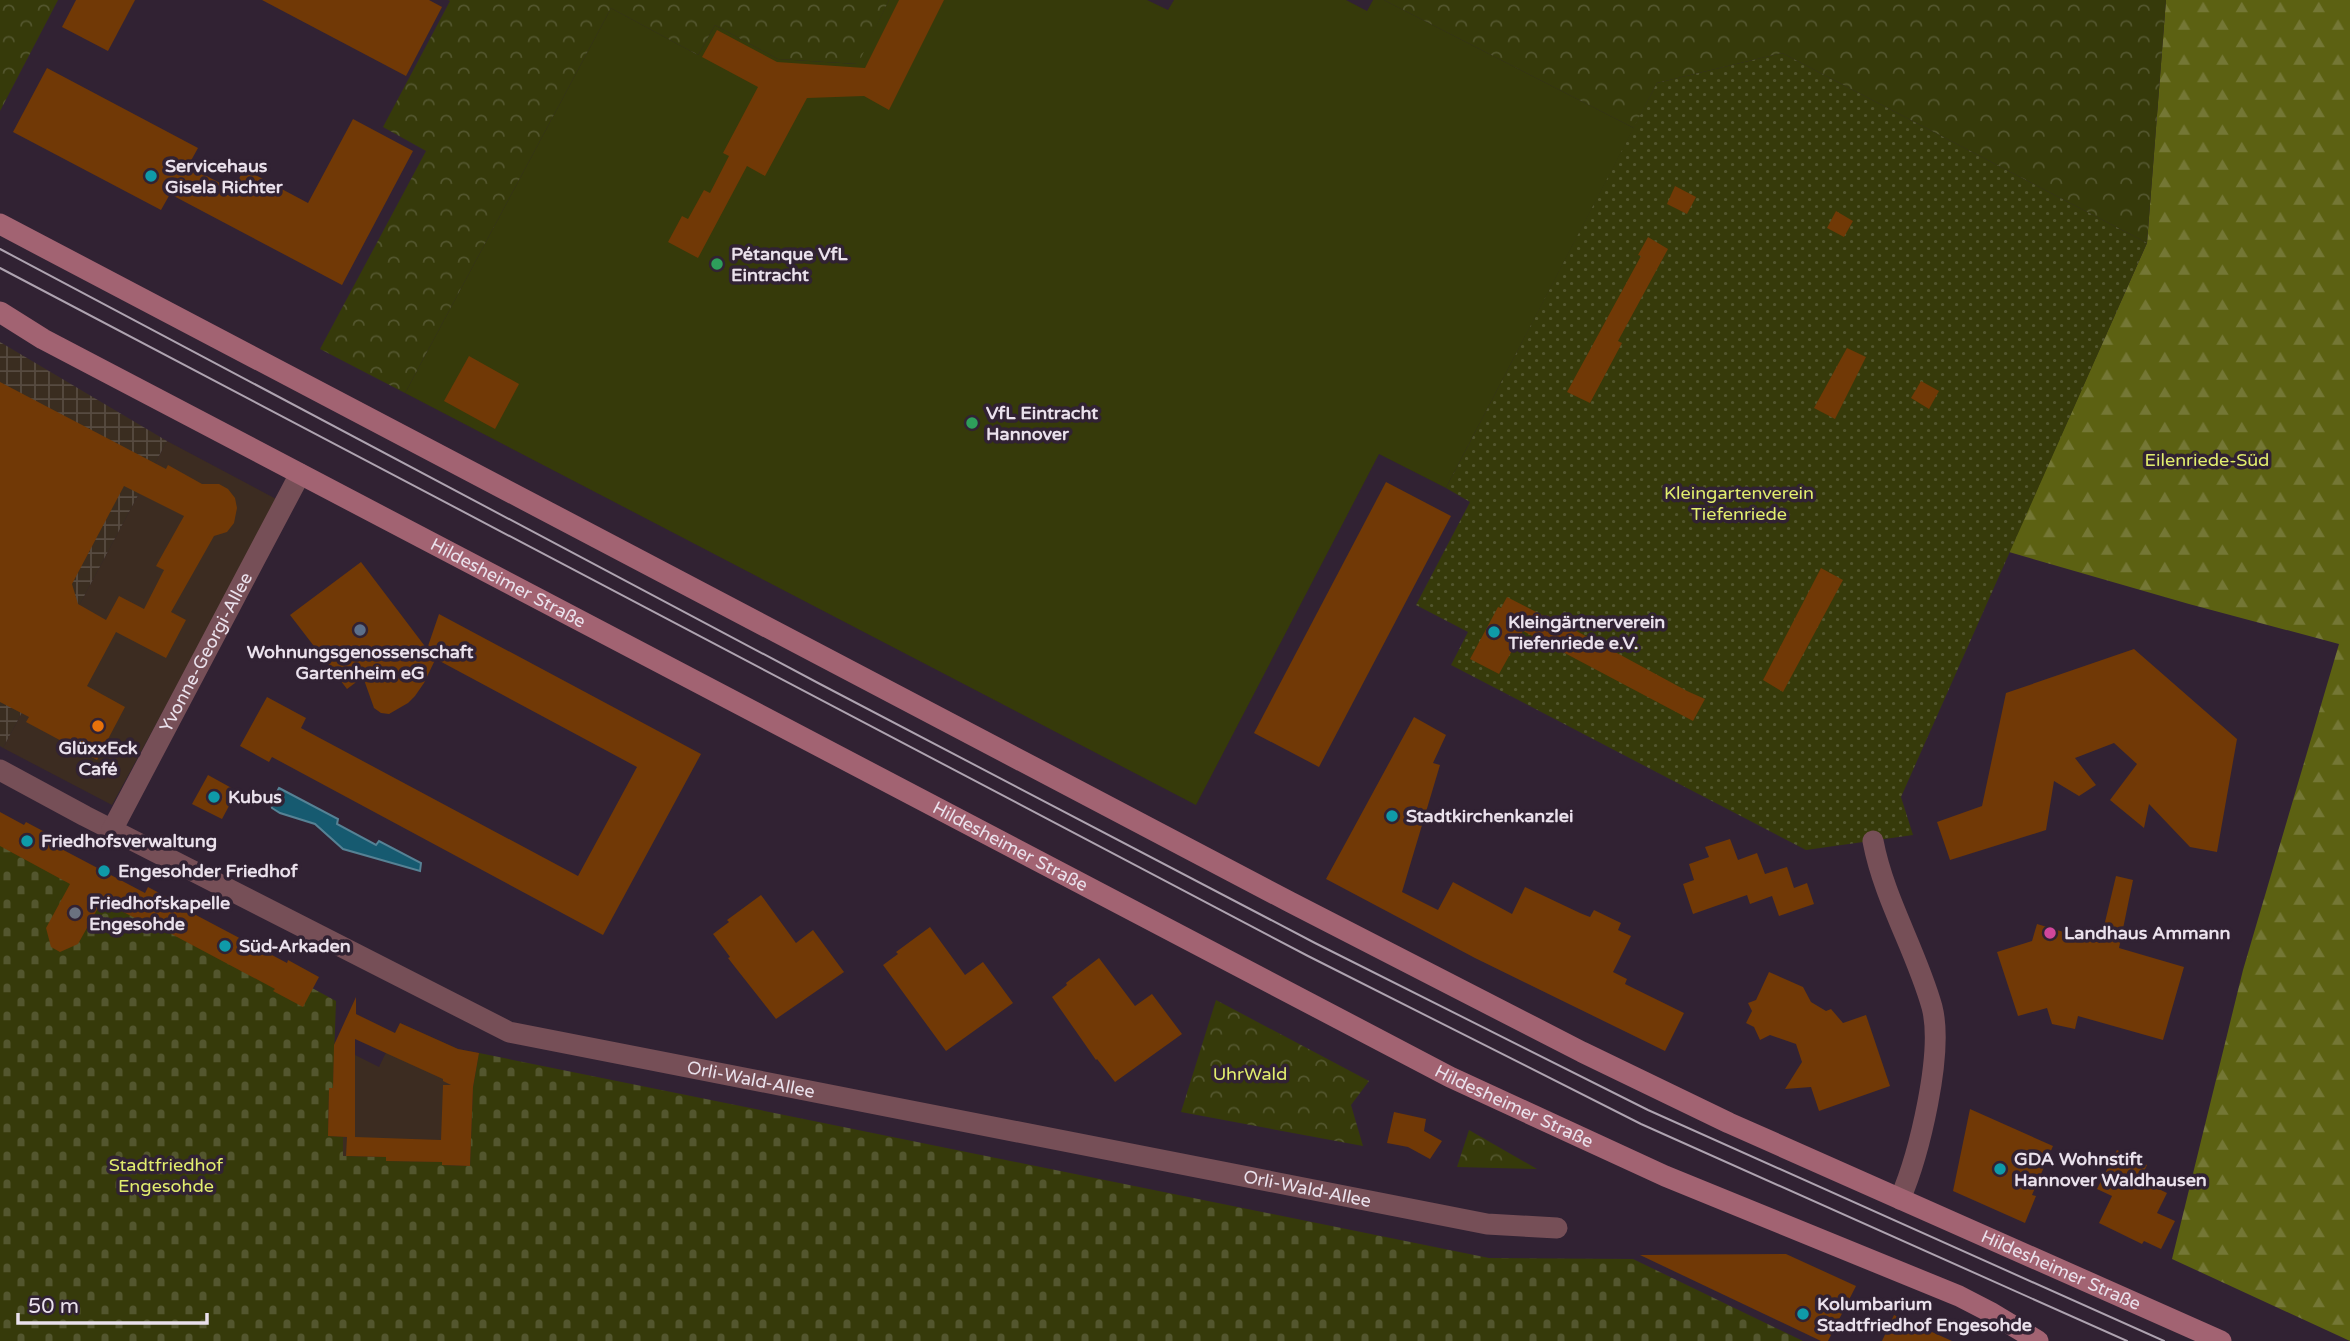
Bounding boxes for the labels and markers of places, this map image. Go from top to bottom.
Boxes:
place label: Servicehaus Gisela Richter [165,155,284,198]
marker: Servicehaus Gisela Richter [143,168,159,184]
place label: Pétanque VfL Eintracht [731,243,848,286]
marker: Pétanque VfL Eintracht [709,256,725,272]
place label: VfL Eintracht Hannover [986,402,1098,445]
marker: VfL Eintracht Hannover [964,415,980,431]
place label: Kleingärtnerverein Tiefenriede e.V. [1507,611,1665,654]
marker: Wohnungsgenossenschaft Gartenheim eG [352,622,368,638]
marker: Kleingärtnerverein Tiefenriede e.V. [1486,624,1502,640]
place label: Wohnungsgenossenschaft Gartenheim eG [247,641,473,684]
marker: GlüxxEck Café [90,718,106,734]
place label: GlüxxEck Café [58,737,138,780]
place label: Kubus [228,786,282,808]
marker: Kubus [206,789,222,805]
place label: Stadtkirchenkanzlei [1406,805,1573,827]
marker: Stadtkirchenkanzlei [1384,808,1400,824]
place label: Friedhofsverwaltung [41,830,217,852]
marker: Friedhofsverwaltung [19,833,35,849]
place label: Engesohder Friedhof [118,860,299,882]
marker: Engesohder Friedhof [96,863,112,879]
place label: Friedhofskapelle Engesohde [89,892,230,935]
marker: Friedhofskapelle Engesohde [67,905,83,921]
place label: Landhaus Ammann [2064,922,2231,944]
marker: Landhaus Ammann [2042,925,2058,941]
place label: Süd-Arkaden [239,935,351,957]
marker: Süd-Arkaden [217,938,233,954]
place label: GDA Wohnstift Hannover Waldhausen [2014,1148,2207,1191]
marker: GDA Wohnstift Hannover Waldhausen [1992,1161,2008,1177]
place label: Kolumbarium Stadtfriedhof Engesohde [1817,1293,2032,1336]
marker: Kolumbarium Stadtfriedhof Engesohde [1795,1306,1811,1322]

